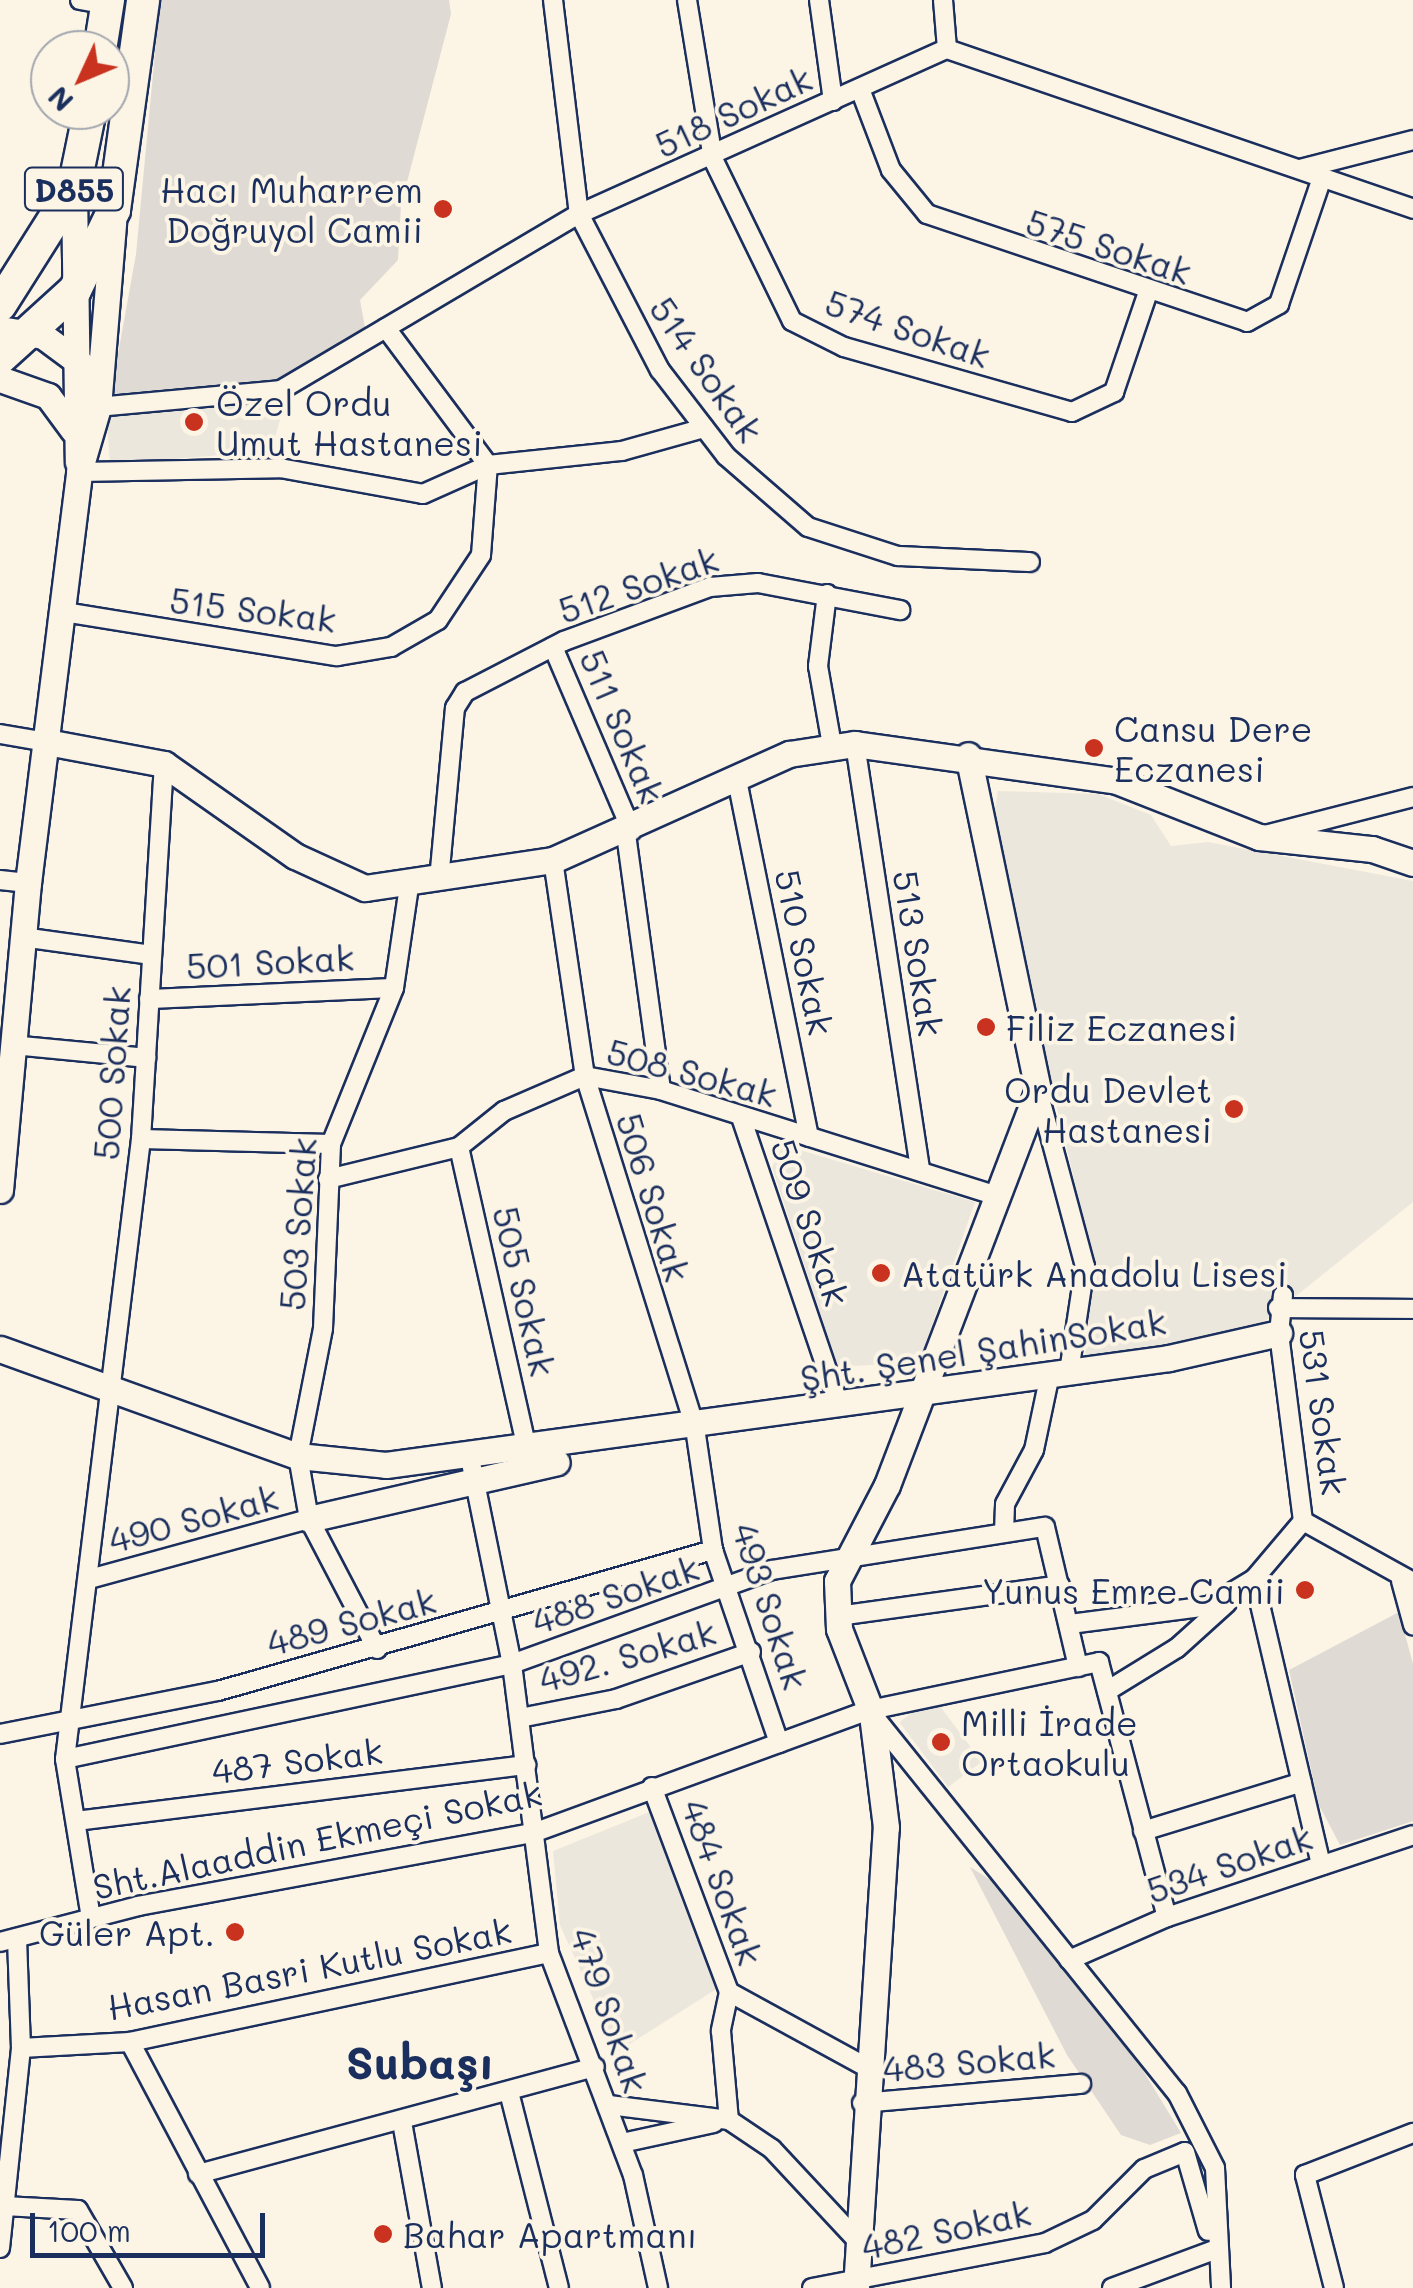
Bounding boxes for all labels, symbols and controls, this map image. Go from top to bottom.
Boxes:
north arrow [30,30,130,130]
street label: 518 Sokak [648,56,818,166]
text: N [40,79,80,120]
road number: D855 [22,162,126,216]
place label: Hacı Muharrem Doğruyol Camii [160,168,423,250]
marker: Hacı Muharrem Doğruyol Camii [432,198,454,220]
street label: 575 Sokak [1021,200,1197,292]
street label: 574 Sokak [820,280,996,376]
street label: 514 Sokak [642,288,772,450]
place label: Özel Ordu Umut Hastanesi [216,381,483,463]
marker: Özel Ordu Umut Hastanesi [181,409,207,435]
street label: 512 Sokak [553,537,723,631]
street label: 515 Sokak [168,578,338,640]
street label: 511 Sokak [572,643,674,809]
place label: Cansu Dere Eczanesi [1114,707,1312,789]
marker: Cansu Dere Eczanesi [1083,737,1105,759]
street label: 510 Sokak [767,865,843,1039]
street label: 513 Sokak [885,867,953,1039]
street label: 501 Sokak [185,936,355,986]
street label: 500 Sokak [84,985,138,1161]
place label: Filiz Eczanesi [1006,1006,1237,1048]
marker: Filiz Eczanesi [975,1016,997,1038]
street label: 508 Sokak [603,1029,781,1115]
place label: Ordu Devlet Hastanesi [1004,1068,1212,1150]
marker: Ordu Devlet Hastanesi [1221,1096,1247,1122]
street label: 506 Sokak [609,1108,699,1286]
street label: 509 Sokak [763,1133,859,1311]
street label: 503 Sokak [270,1136,324,1312]
street label: 505 Sokak [485,1202,565,1380]
place label: Atatürk Anadolu Lisesi [901,1252,1287,1294]
marker: Atatürk Anadolu Lisesi [870,1262,892,1284]
street label: Şht. Şenel ŞahinSokak [797,1299,1169,1399]
street label: 531 Sokak [1292,1326,1356,1498]
street label: 490 Sokak [104,1475,282,1561]
street label: 493 Sokak [724,1518,818,1694]
street label: 488 Sokak [526,1546,704,1642]
place label: Yunus Emre Camii [982,1569,1285,1611]
street label: 489 Sokak [262,1578,440,1664]
marker: Yunus Emre Camii [1294,1579,1316,1601]
street label: 492. Sokak [534,1610,720,1700]
place label: Milli İrade Ortaokulu [961,1701,1138,1783]
street label: 487 Sokak [209,1729,385,1791]
marker: Milli İrade Ortaokulu [930,1731,952,1753]
street label: Sht.Alaaddin Ekmeçi Sokak [89,1771,545,1907]
street label: 484 Sokak [674,1794,772,1970]
street label: 534 Sokak [1141,1815,1317,1911]
street label: Hasan Basri Kutlu Sokak [103,1908,515,2028]
place label: Güler Apt. [39,1911,215,1953]
marker: Güler Apt. [224,1921,246,1943]
street label: 479 Sokak [562,1922,658,2098]
street label: 483 Sokak [881,2033,1057,2089]
district label: Subaşı [346,2035,494,2089]
street label: 482 Sokak [858,2191,1034,2267]
scale bar [35,2193,270,2255]
text: 100 m [47,2210,131,2250]
place label: Bahar Apartmanı [403,2213,698,2255]
marker: Bahar Apartmanı [372,2223,394,2245]

